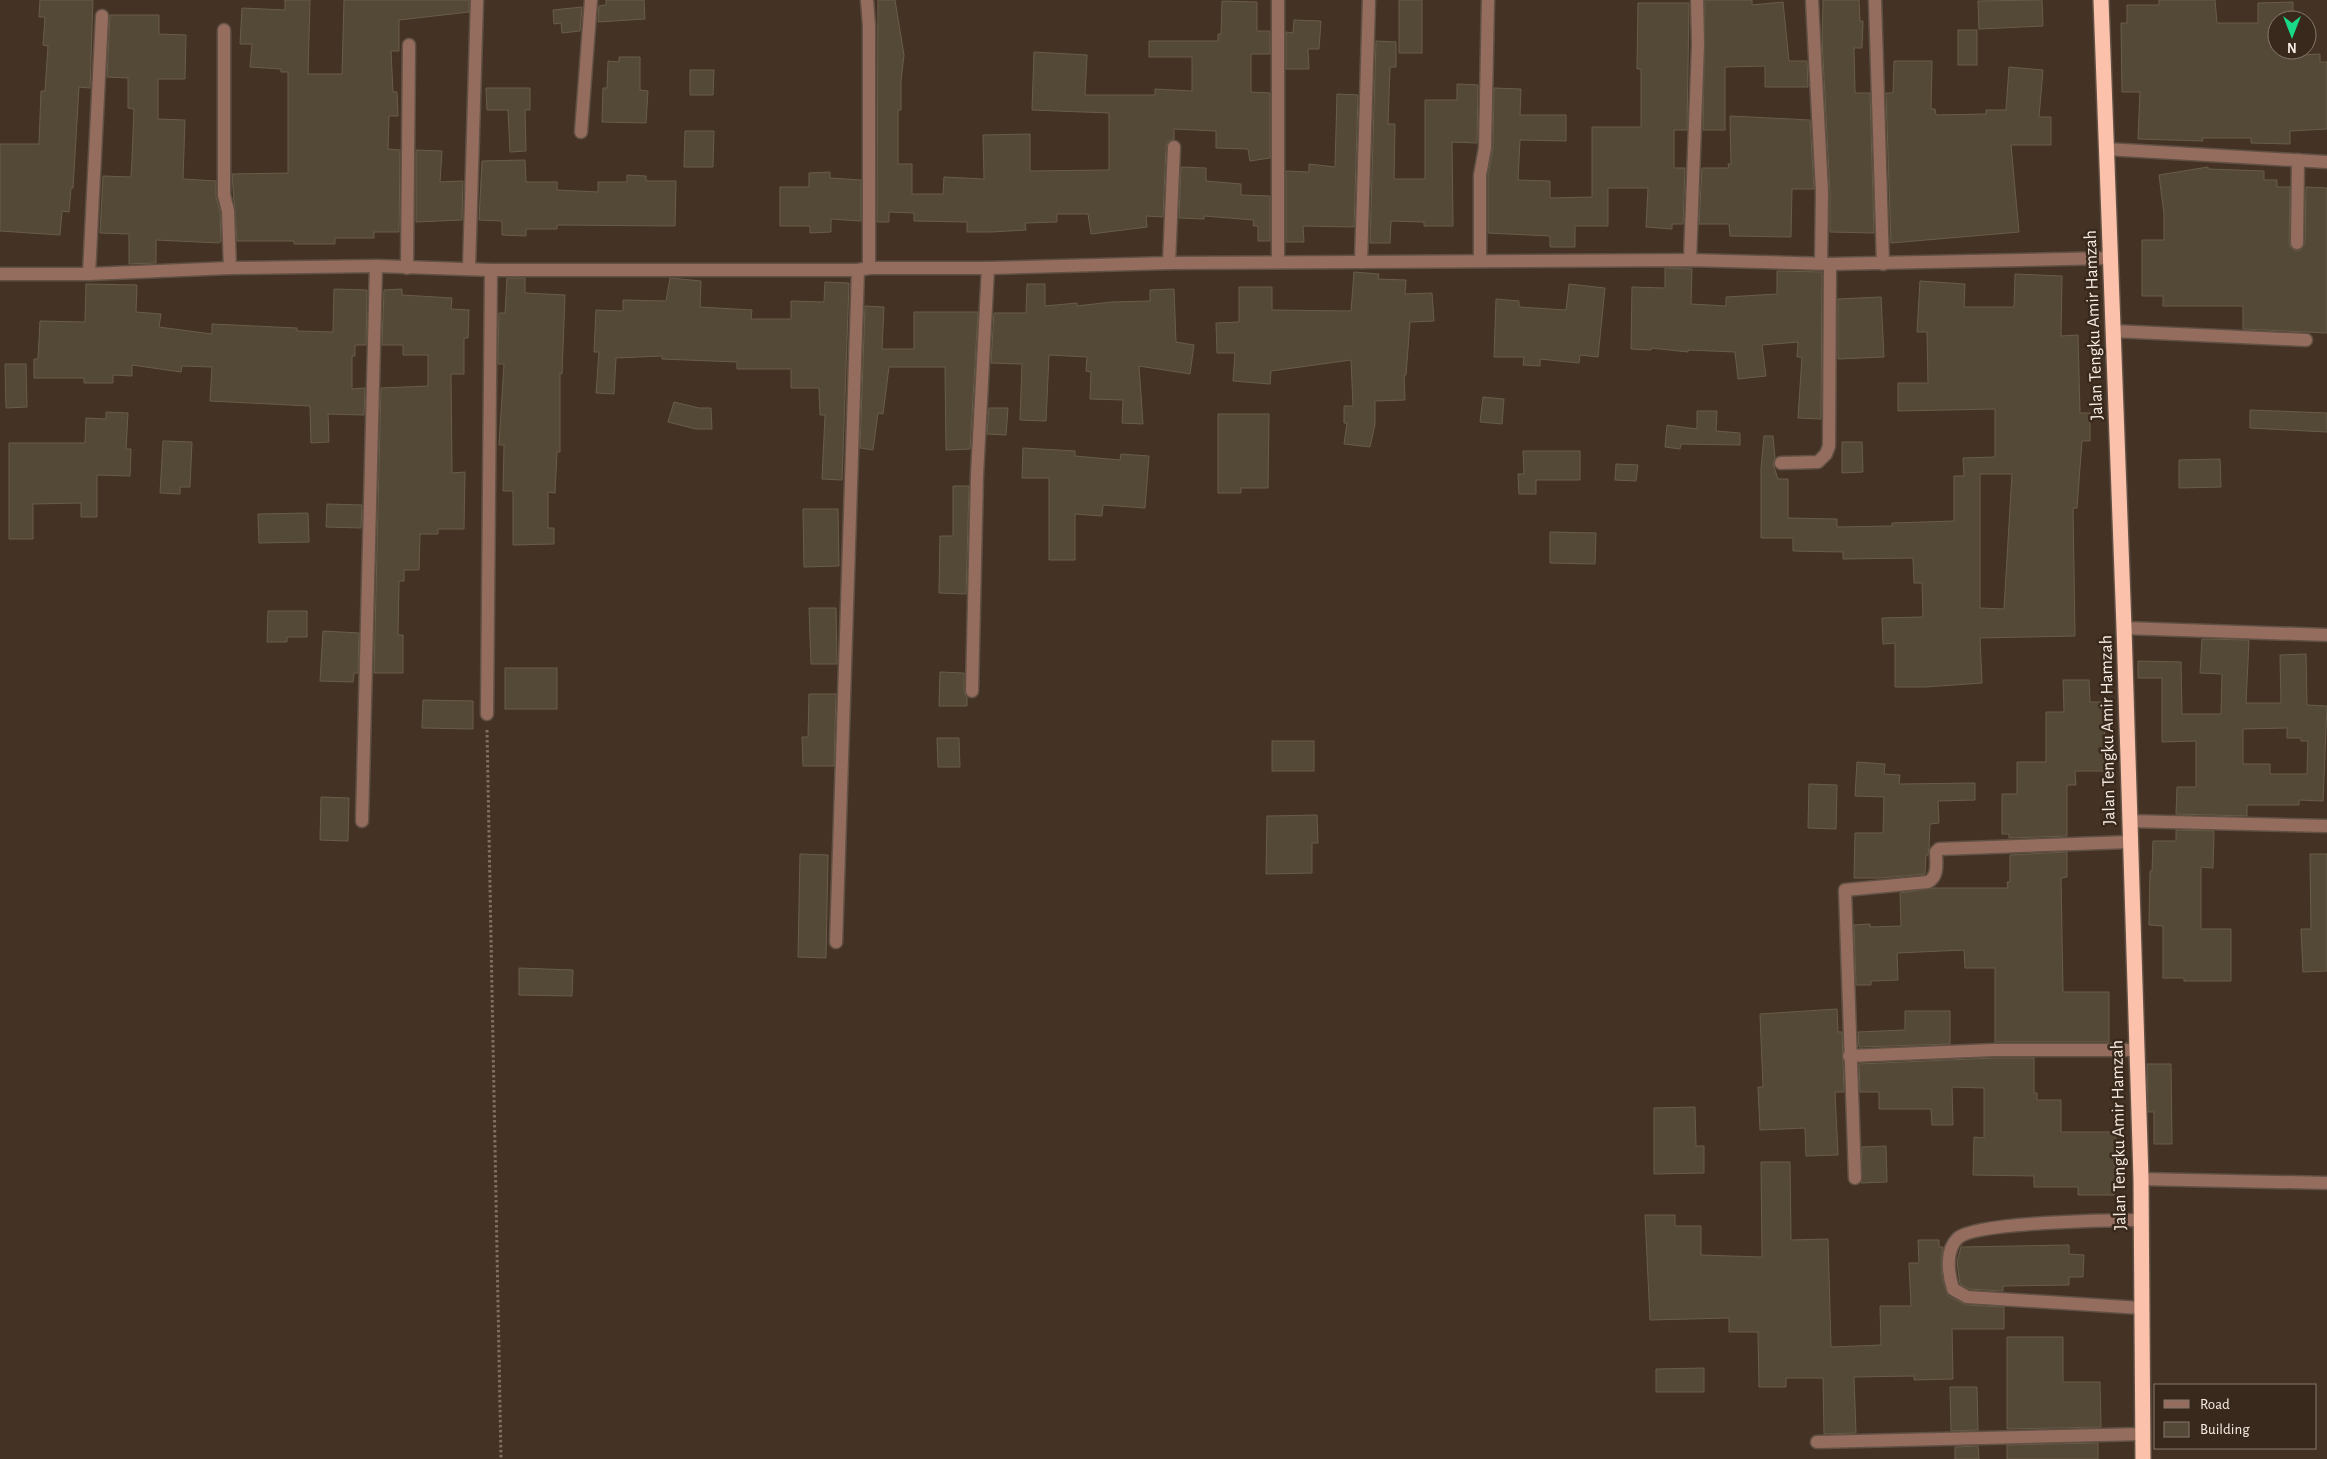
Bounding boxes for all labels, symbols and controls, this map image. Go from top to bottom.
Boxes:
north arrow [2267,10,2317,60]
text: N [2287,40,2297,54]
street label: Jalan Tengku Amir Hamzah [2082,230,2106,420]
street label: Jalan Tengku Amir Hamzah [2097,635,2119,825]
street label: Jalan Tengku Amir Hamzah [2108,1040,2130,1230]
legend [2154,1384,2317,1449]
text: Road [2200,1397,2230,1412]
text: Building [2200,1422,2250,1437]

